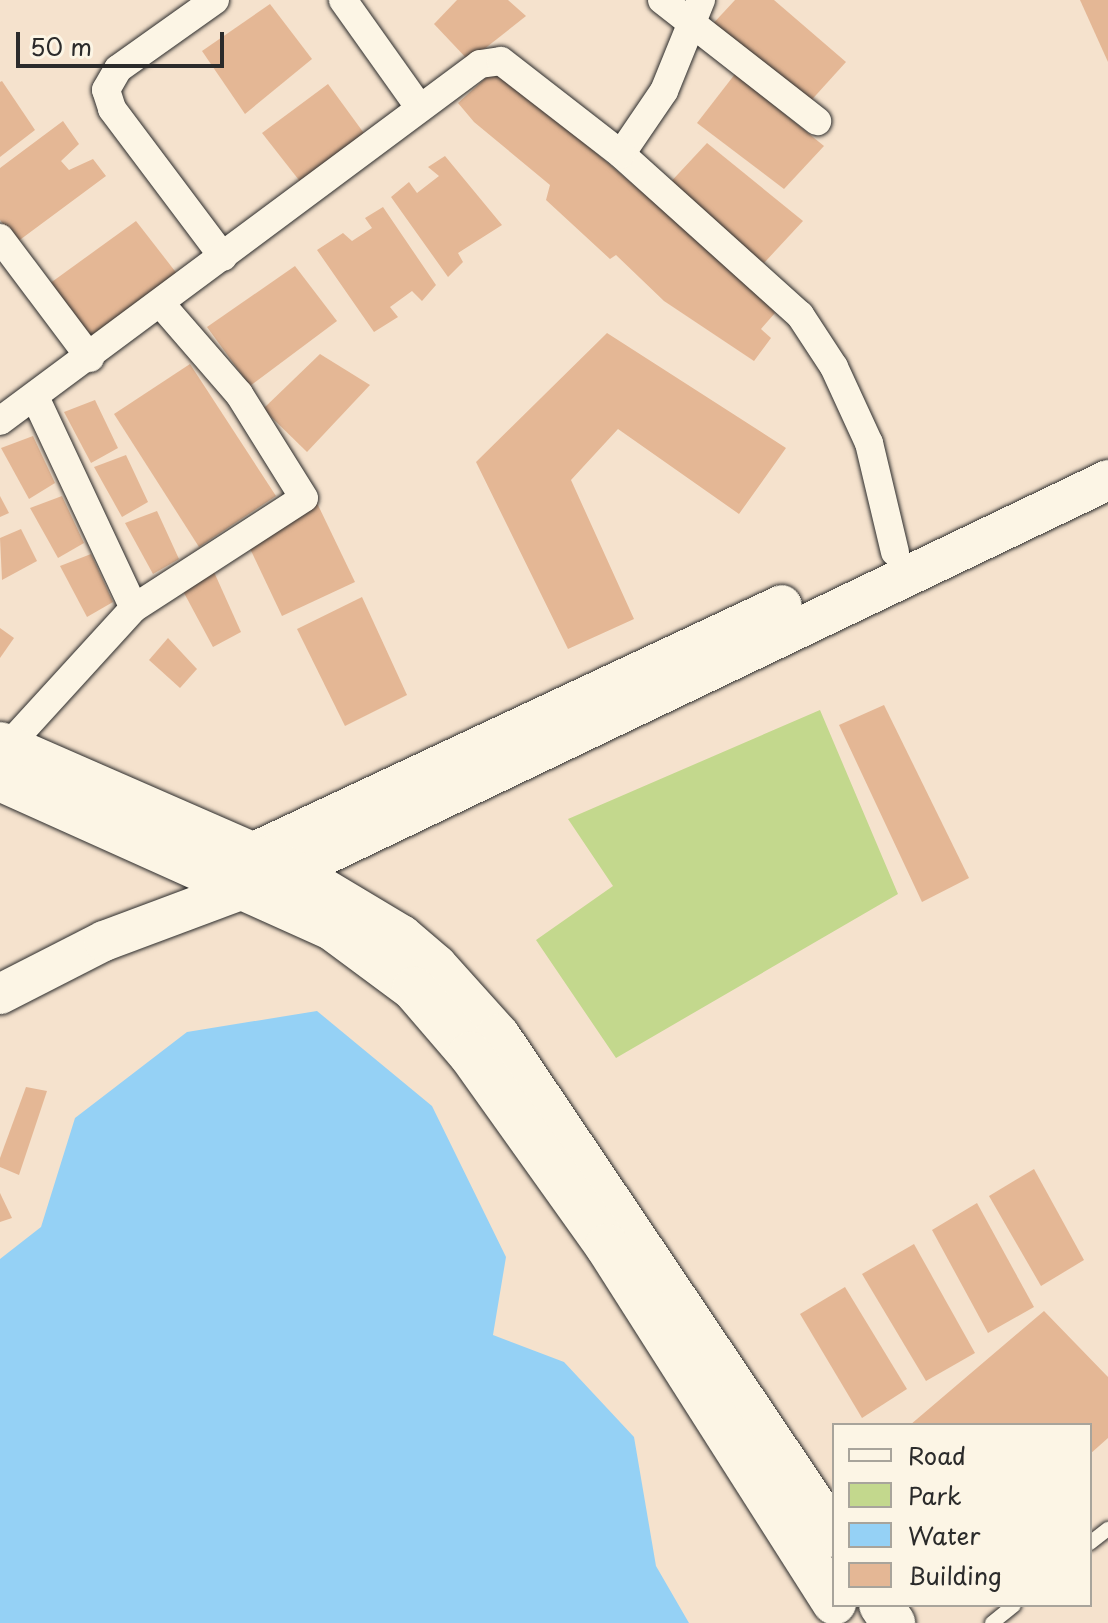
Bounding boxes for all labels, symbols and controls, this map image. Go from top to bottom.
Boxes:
scale bar [20,16,228,66]
text: 50 m [30,28,92,64]
legend [832,1423,1092,1607]
text: Road [908,1437,966,1473]
text: Park [908,1477,962,1513]
text: Water [908,1517,980,1553]
text: Building [908,1557,1002,1593]

